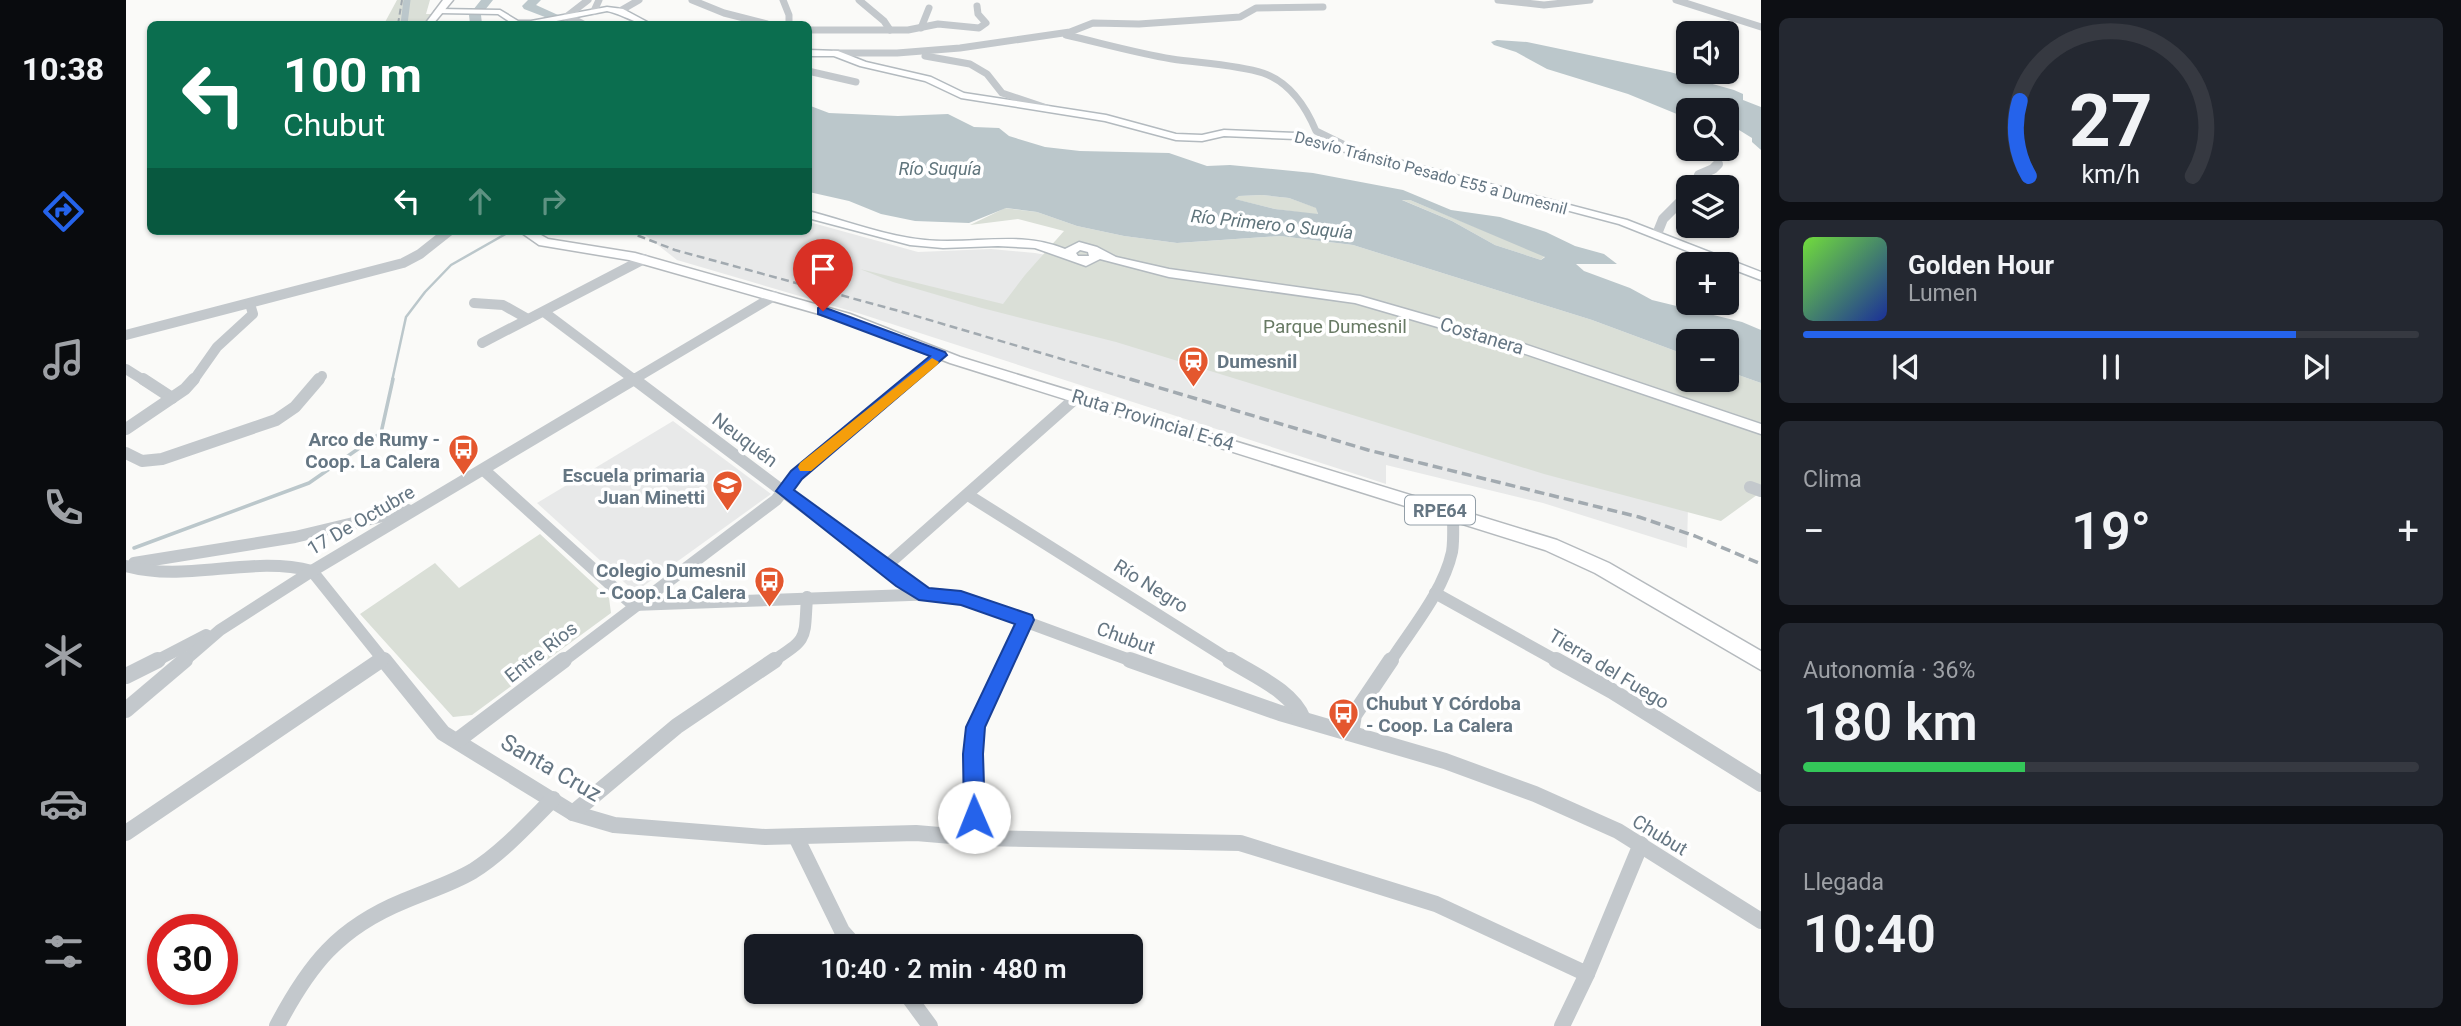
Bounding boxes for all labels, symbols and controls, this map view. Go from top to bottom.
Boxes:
map controls [1676,21,1739,392]
button: sound [1676,21,1739,84]
text: 100 m [283,47,422,104]
icon: left [168,49,259,140]
text: 10:38 [22,50,104,88]
text: 27 [2069,78,2153,164]
button: search [1676,98,1739,161]
text: Chubut [283,106,385,144]
street label: Desvío Tránsito Pesado E55 a Dumesnil [1293,127,1569,219]
water label: Río Suquía [899,158,981,179]
text: km/h [2082,160,2140,189]
button: layers [1676,175,1739,238]
icon: left [388,182,426,220]
icon: ahead [461,182,499,220]
icon: right [534,182,572,220]
icon: directions [39,187,88,236]
water label: Río Primero o Suquía [1190,205,1354,243]
pin [793,239,853,311]
icon: arrive [804,250,842,288]
text: Golden Hour [1908,250,2054,280]
button: + [1676,252,1739,315]
text: Lumen [1908,280,1978,307]
street label: Costanera [1437,312,1527,360]
park label: Parque Dumesnil [1263,315,1407,338]
button: − [1676,329,1739,392]
icon: music [39,335,88,384]
station icon: Dumesnil [1177,344,1211,388]
icon: previous [1887,348,1925,386]
icon: pause [2092,348,2130,386]
icon: next [2297,348,2335,386]
place label: Dumesnil [1217,350,1297,373]
street label: Ruta Provincial E-64 [1069,384,1237,456]
street label: Neuquén [708,408,782,472]
place label: Arco de Rumy - Coop. La Calera [305,428,440,473]
bus stop icon: Arco de Rumy - Coop. La Calera [446,433,480,477]
place label: Escuela primaria Juan Minetti [562,464,705,509]
text: Clima [1803,466,1862,493]
school or university icon: Escuela primaria Juan Minetti [711,469,745,513]
street label: 17 De Octubre [303,480,419,560]
icon: phone [39,483,88,532]
road number: RPE64 [1405,496,1475,524]
text: 19° [2071,501,2151,562]
text: − [1803,509,1825,553]
text: + [2397,509,2419,553]
street label: Río Negro [1110,554,1192,618]
place label: Colegio Dumesnil - Coop. La Calera [596,559,746,604]
bus stop icon: Colegio Dumesnil - Coop. La Calera [752,564,786,608]
street label: Entre Ríos [500,617,582,687]
street label: Chubut [1094,617,1158,659]
street label: Tierra del Fuego [1545,624,1673,714]
icon: climate [39,631,88,680]
text: Autonomía · 36% [1803,657,1975,684]
place label: Chubut Y Córdoba - Coop. La Calera [1366,692,1521,737]
text: 180 km [1803,692,1978,753]
bus stop icon: Chubut Y Córdoba - Coop. La Calera [1326,697,1360,741]
street label: Santa Cruz [496,728,606,808]
icon: car [39,779,88,828]
position arrow [937,780,1011,854]
street label: Chubut [1628,810,1692,860]
text: Llegada [1803,869,1884,896]
text: 10:40 [1803,904,1936,965]
speed limit sign: 30 [147,914,238,1005]
icon: filters [39,927,88,976]
text: 10:40 · 2 min · 480 m [820,954,1067,984]

